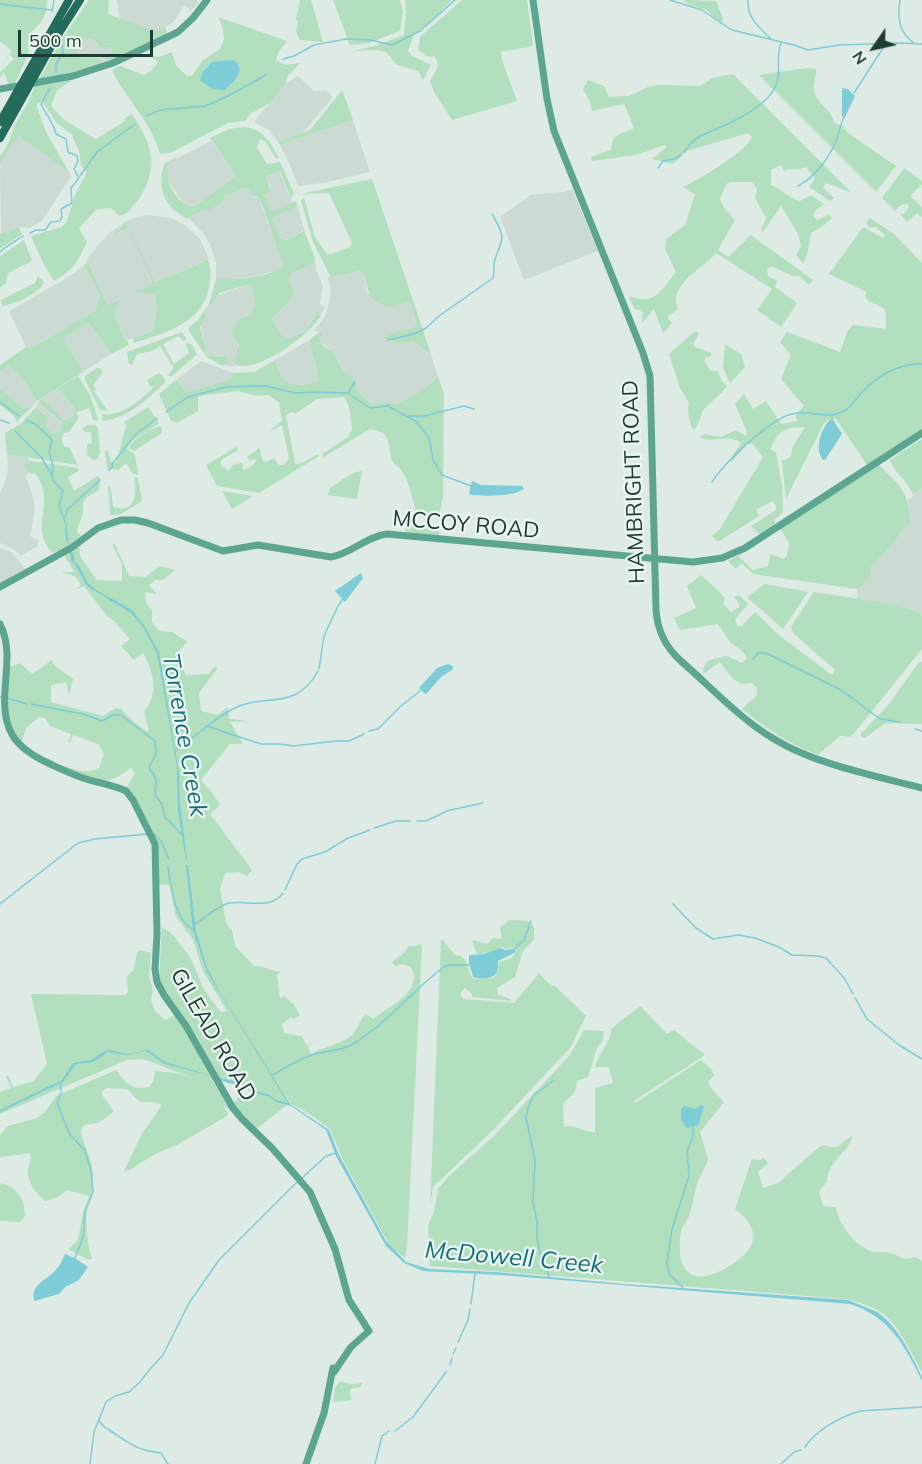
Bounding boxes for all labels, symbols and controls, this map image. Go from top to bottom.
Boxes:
scale bar [21,18,156,56]
north arrow [844,18,904,78]
text: 500 m [29,29,82,52]
text: N [847,47,871,69]
street label: HAMBRIGHT ROAD [617,380,651,584]
street label: MCCOY ROAD [391,505,541,545]
water label: Torrence Creek [155,651,213,819]
street label: GILEAD ROAD [164,964,262,1106]
water label: McDowell Creek [424,1236,604,1280]

